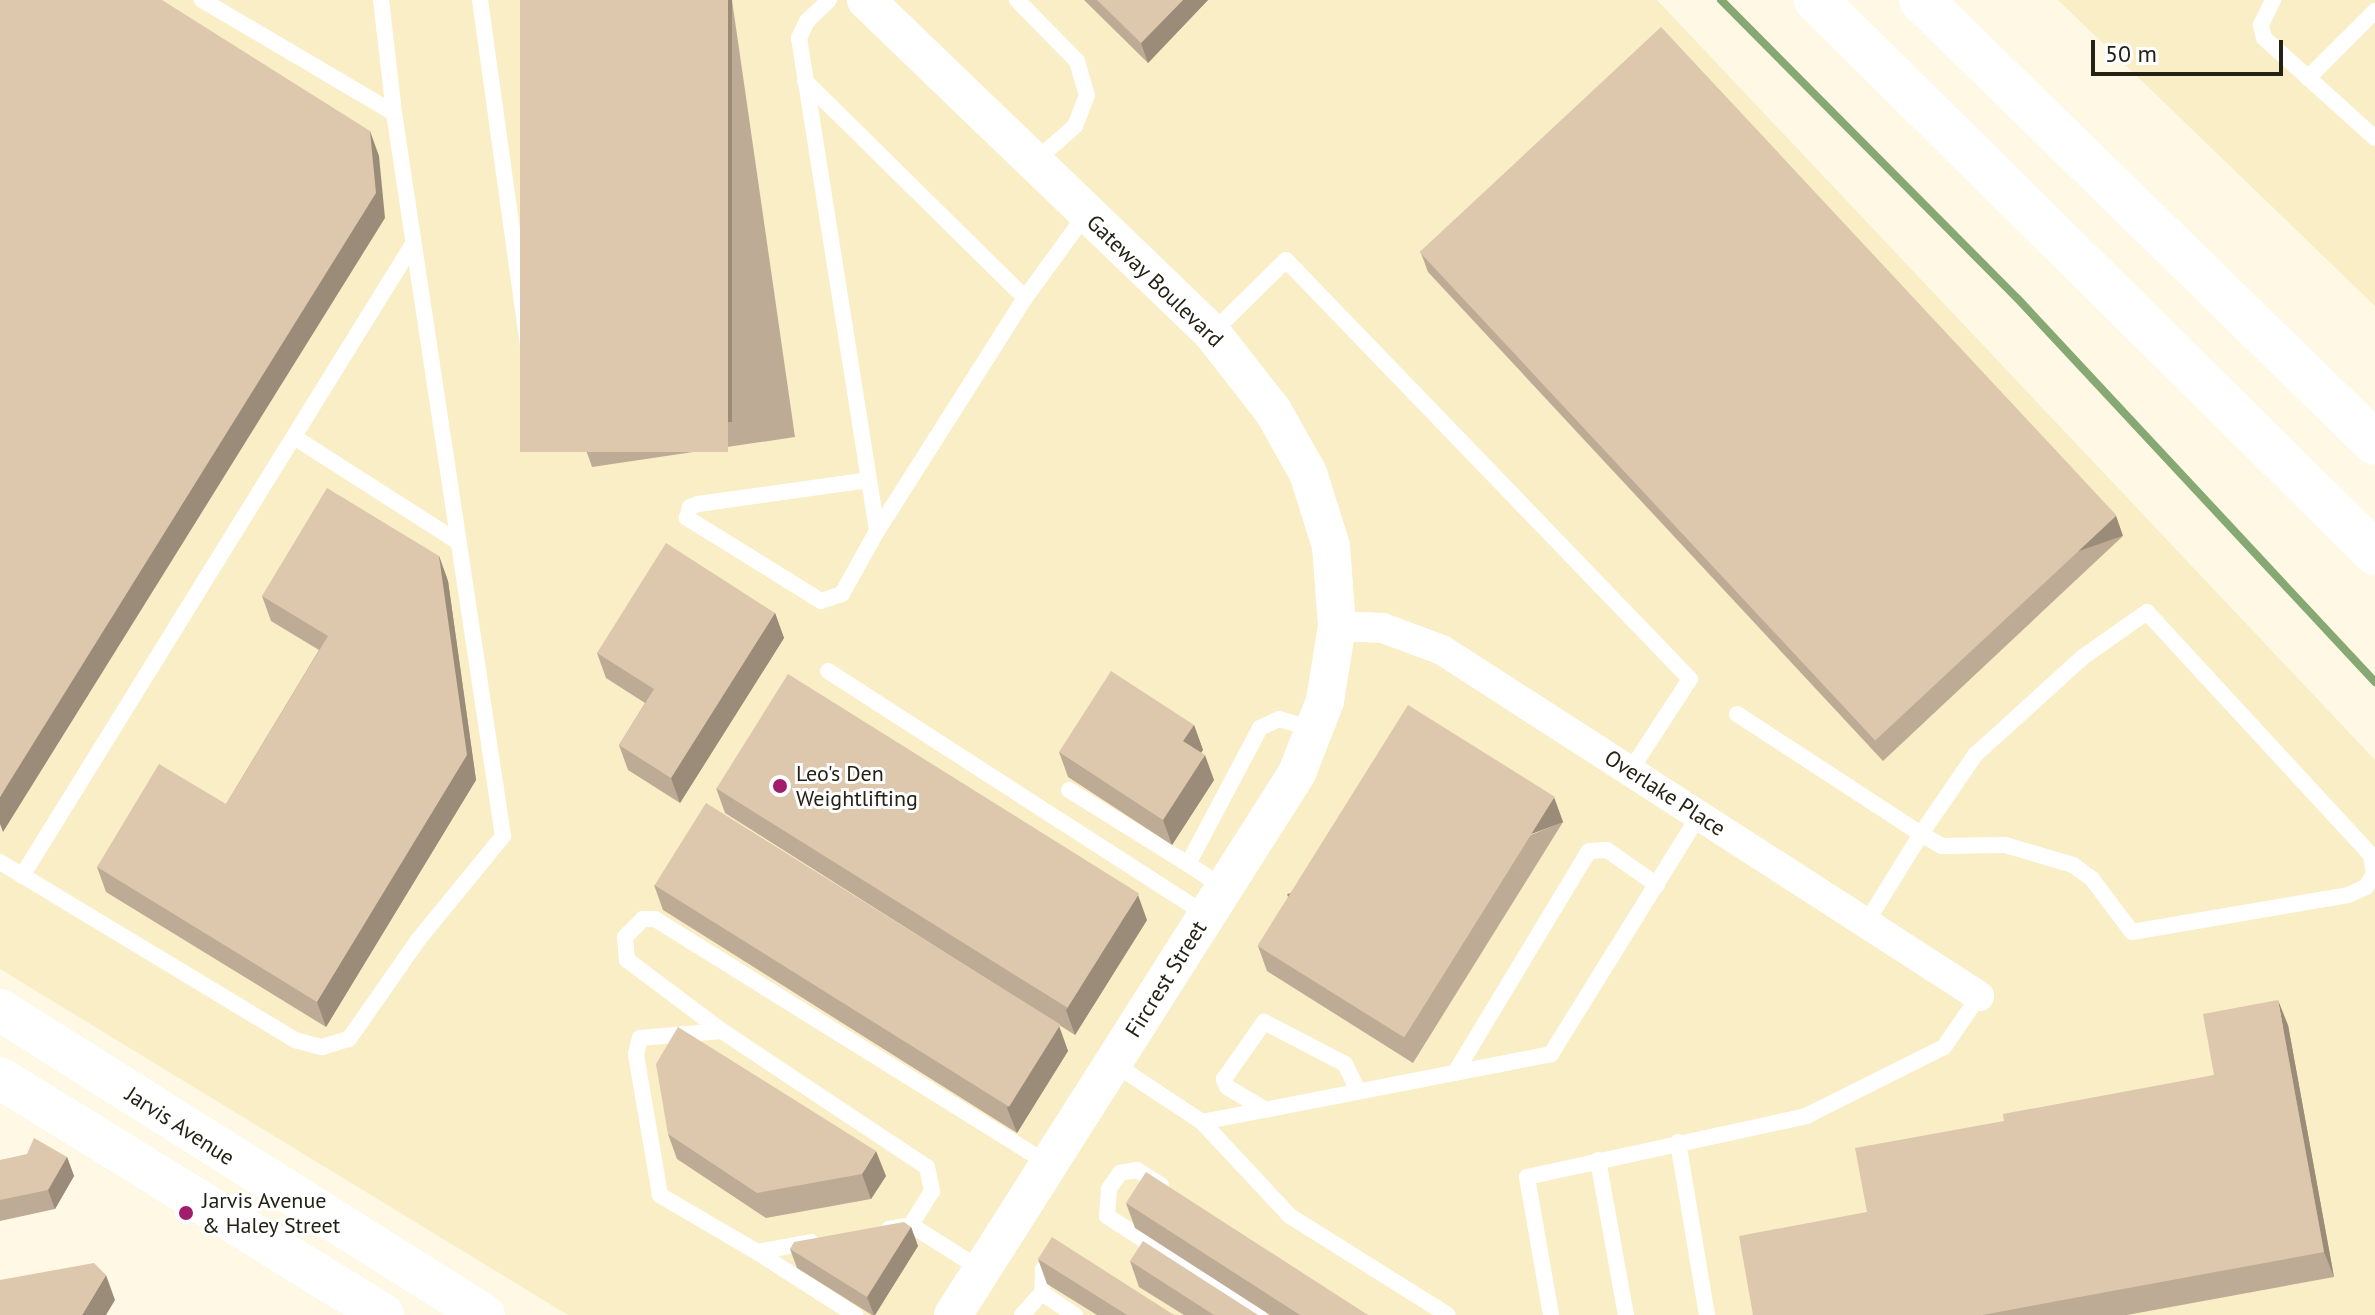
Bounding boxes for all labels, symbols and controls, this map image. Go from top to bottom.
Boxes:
scale bar [2095,24,2287,74]
text: 50 m [2105,38,2157,69]
street label: Gateway Boulevard [1081,209,1229,353]
street label: Overlake Place [1600,744,1730,842]
place label: Leo's Den Weightlifting [796,760,918,812]
marker: Leo's Den Weightlifting [771,777,789,795]
street label: Fircrest Street [1120,916,1212,1042]
street label: Jarvis Avenue [120,1081,240,1171]
place label: Jarvis Avenue & Haley Street [202,1187,341,1238]
marker: Jarvis Avenue & Haley Street [177,1204,195,1222]

